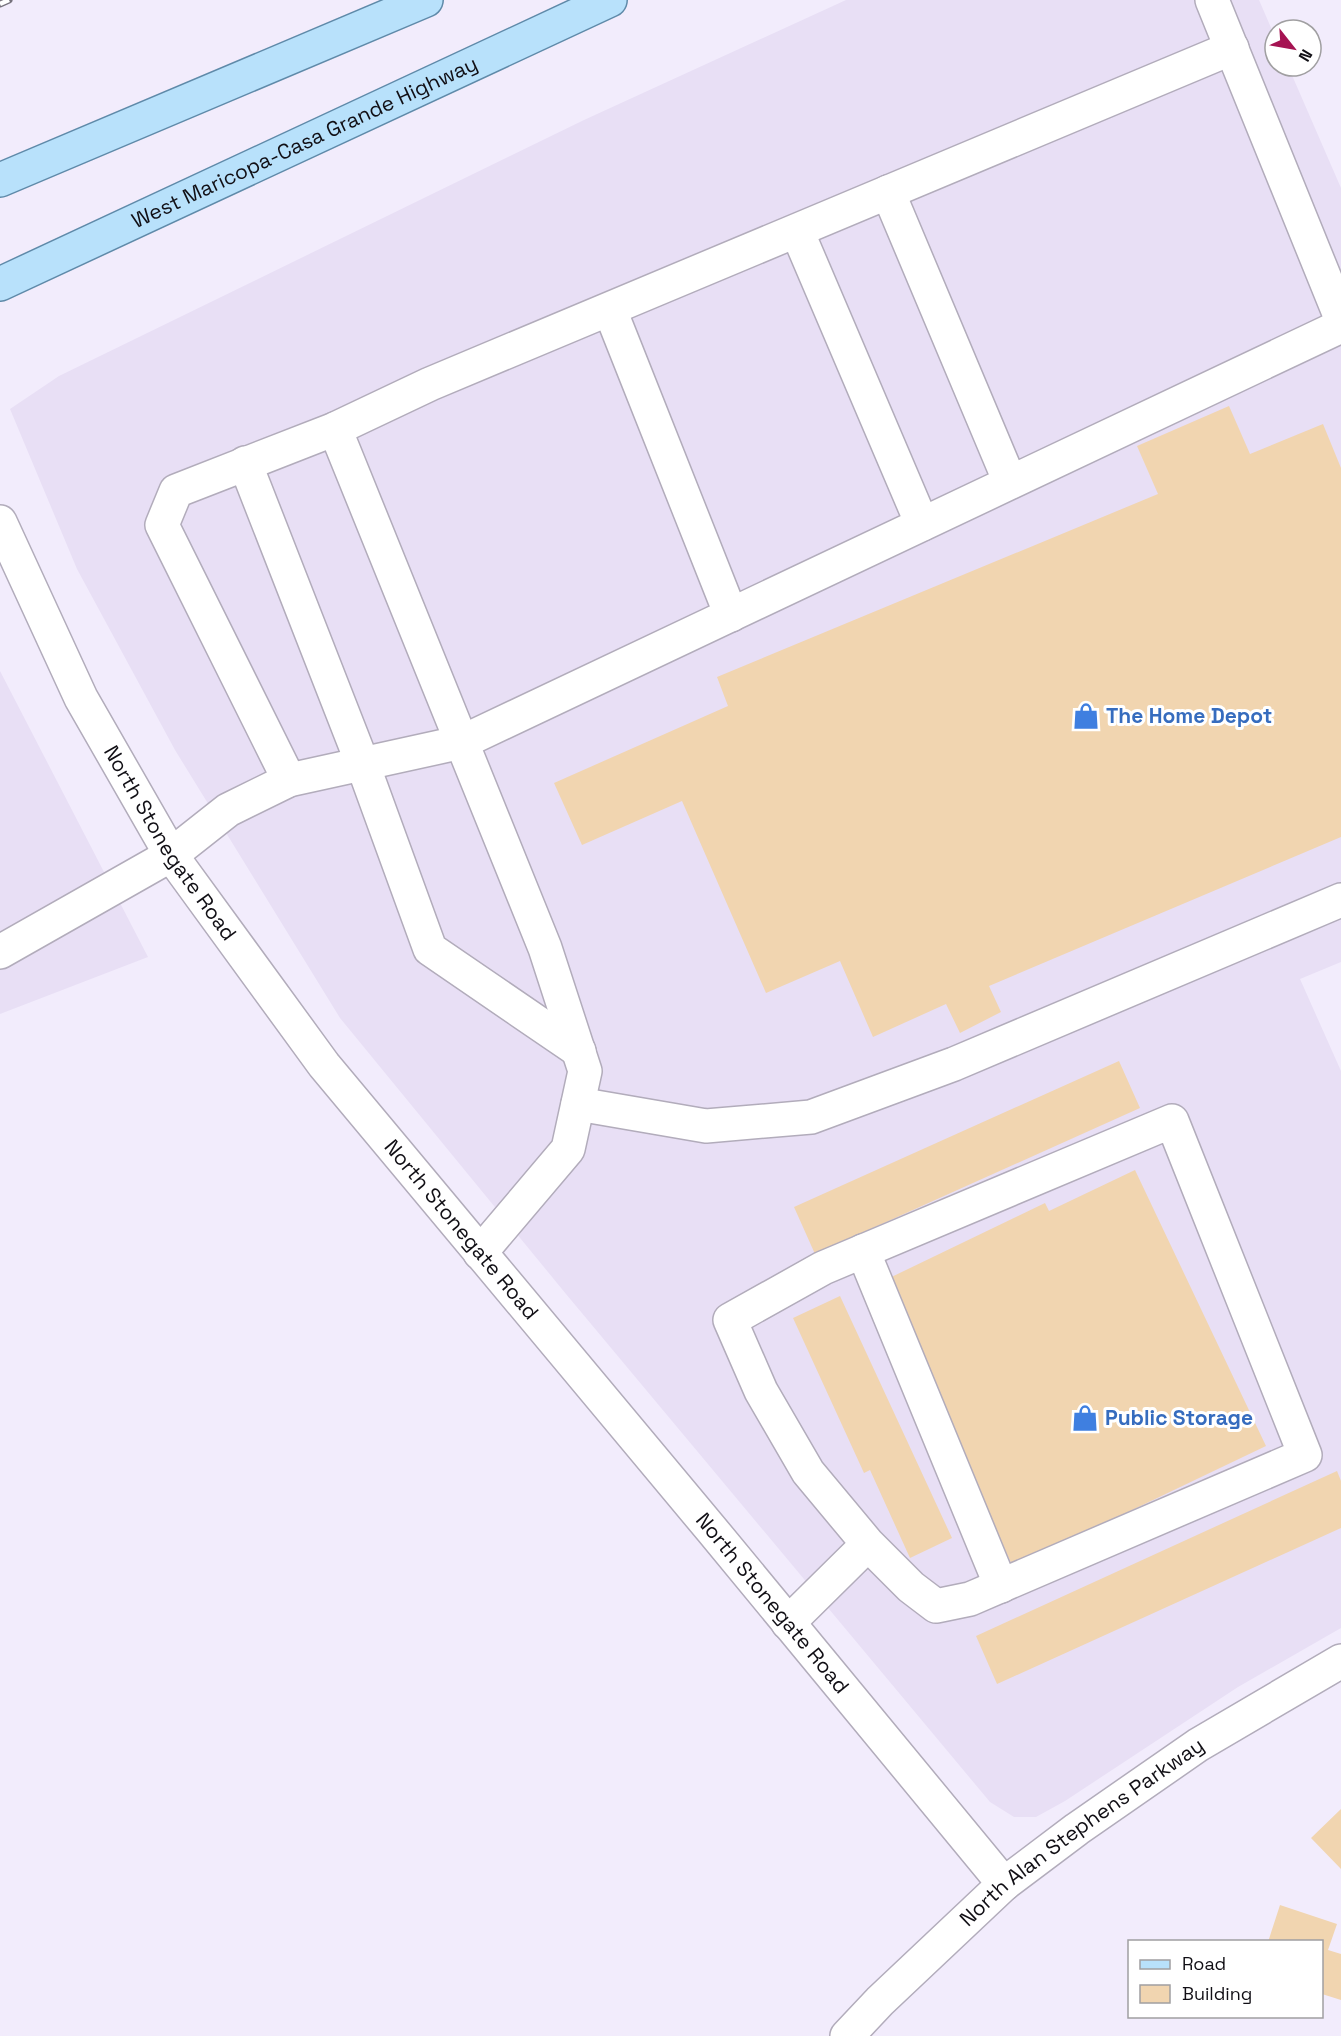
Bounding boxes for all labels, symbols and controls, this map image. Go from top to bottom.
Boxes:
north arrow [1263,18,1323,78]
text: N [1294,45,1317,65]
street label: West Maricopa-Casa Grande Highway [127,50,482,234]
shop icon: The Home Depot [1071,701,1101,731]
place label: The Home Depot [1106,702,1272,729]
street label: North Stonegate Road [98,740,243,946]
street label: North Stonegate Road [379,1134,545,1325]
shop icon: Public Storage [1070,1403,1100,1433]
place label: Public Storage [1105,1404,1253,1431]
street label: North Stonegate Road [690,1507,855,1699]
street label: North Alan Stephens Parkway [954,1731,1209,1932]
legend [1128,1940,1323,2018]
text: Road [1182,1952,1226,1975]
text: Building [1182,1982,1252,2005]

